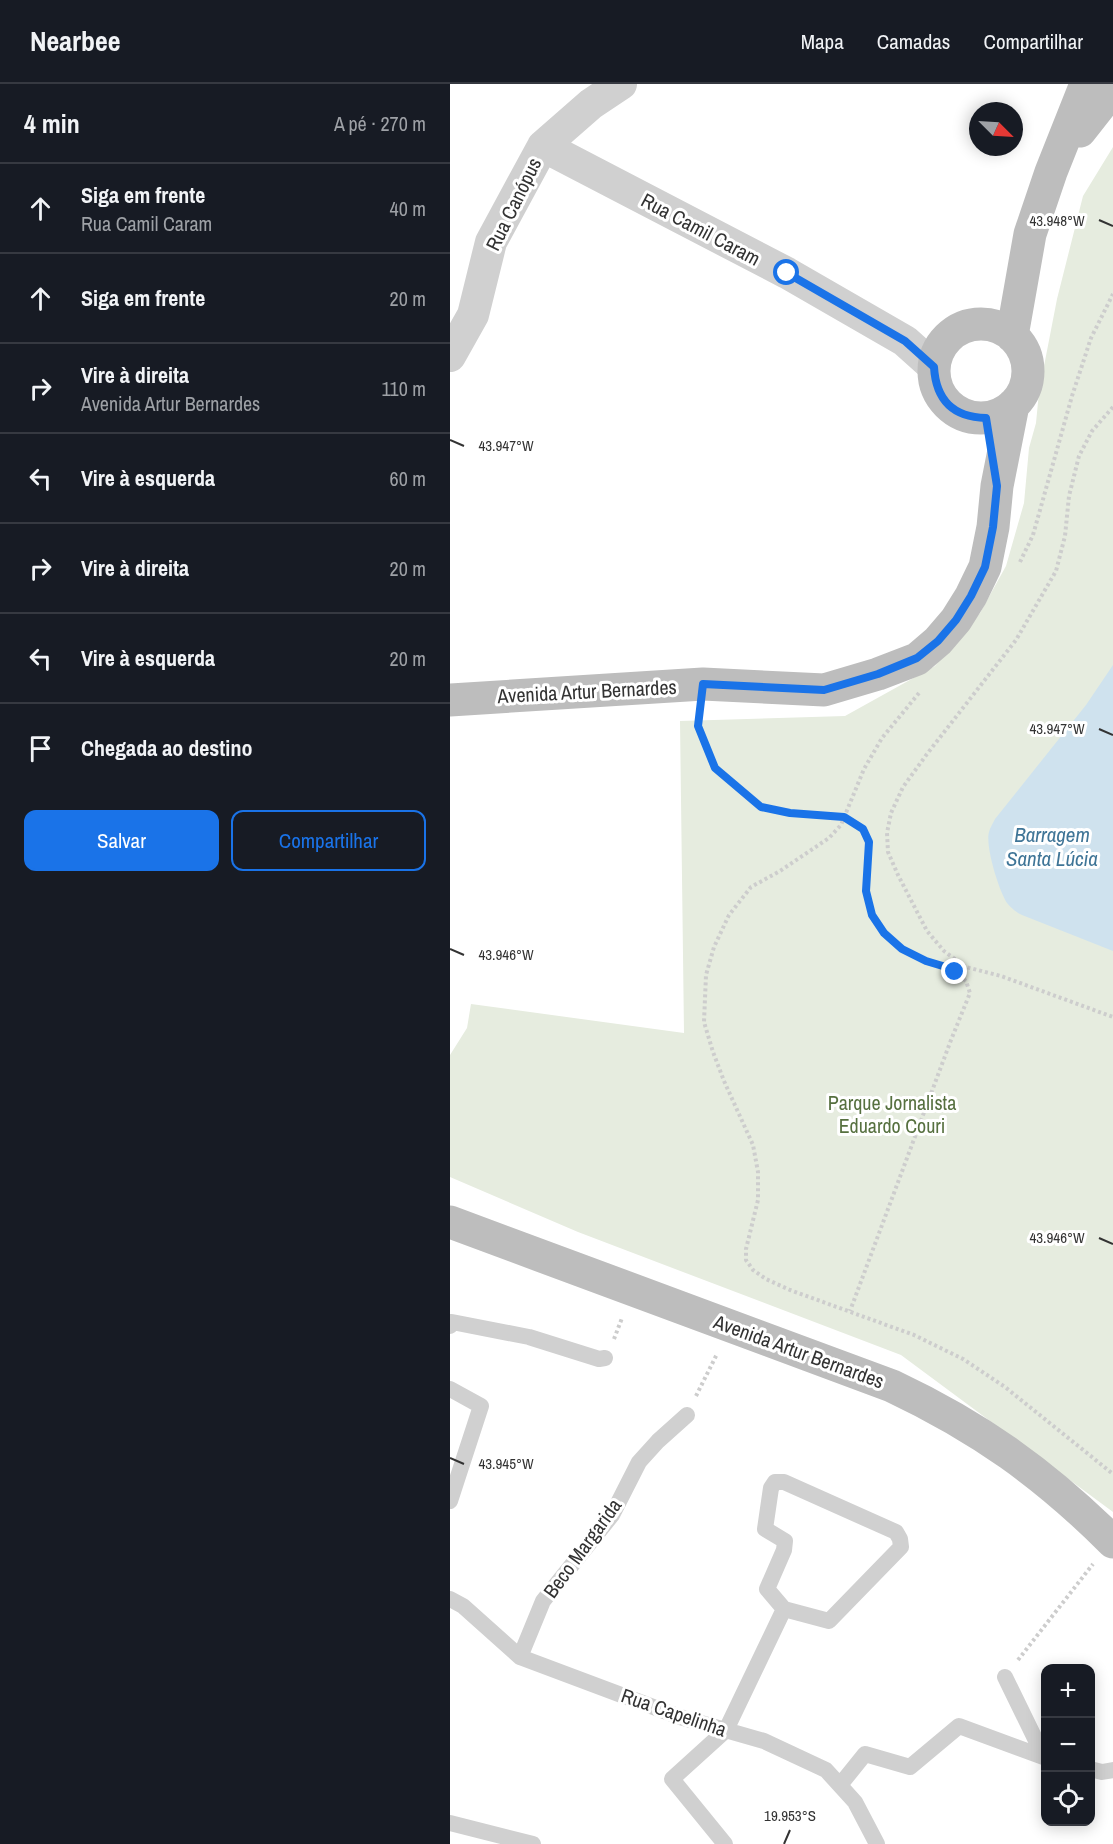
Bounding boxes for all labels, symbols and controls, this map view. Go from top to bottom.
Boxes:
text: Nearbee [30,22,121,60]
text: Mapa [801,27,844,56]
text: Camadas [877,27,950,56]
text: Compartilhar [983,27,1083,56]
north arrow [969,102,1023,156]
text: 4 min [24,106,80,141]
text: A pé · 270 m [334,110,426,137]
street label: Rua Canópus [479,153,547,255]
text: Siga em frente [81,180,205,210]
street label: Rua Camil Caram [637,186,765,272]
icon: ahead [24,192,57,225]
text: 40 m [390,195,426,222]
text: Rua Camil Caram [81,210,212,237]
text: 43.948°W [1029,210,1085,231]
route start [773,259,799,285]
icon: ahead [24,282,57,315]
text: Siga em frente [81,283,205,313]
text: 20 m [390,285,426,312]
text: Vire à direita [81,360,189,390]
icon: right [24,372,57,405]
text: 110 m [382,375,426,402]
text: Avenida Artur Bernardes [81,390,260,417]
text: 43.947°W [478,435,534,456]
icon: left [24,462,57,495]
text: Vire à esquerda [81,463,215,493]
text: 60 m [390,465,426,492]
icon: right [24,552,57,585]
text: Vire à direita [81,553,189,583]
text: 20 m [390,555,426,582]
icon: left [24,642,57,675]
text: Vire à esquerda [81,643,215,673]
text: 20 m [390,645,426,672]
street label: Avenida Artur Bernardes [496,673,677,709]
text: 43.947°W [1029,718,1085,739]
icon: arrive [24,732,57,765]
text: Chegada ao destino [81,733,252,763]
button: Salvar [24,810,219,871]
button: Compartilhar [231,810,426,871]
water label: Barragem Santa Lúcia [1006,820,1098,873]
text: 43.946°W [478,944,534,965]
route end [941,958,967,984]
park label: Parque Jornalista Eduardo Couri [828,1089,956,1139]
text: 43.946°W [1029,1227,1085,1248]
street label: Avenida Artur Bernardes [709,1307,888,1394]
text: 43.945°W [478,1453,534,1474]
street label: Beco Margarida [537,1493,627,1603]
map controls [1041,1664,1095,1826]
button: + [1041,1664,1095,1718]
street label: Rua Capelinha [618,1681,730,1743]
button: − [1041,1718,1095,1772]
button: locate [1041,1772,1095,1826]
text: 19.953°S [764,1805,816,1826]

